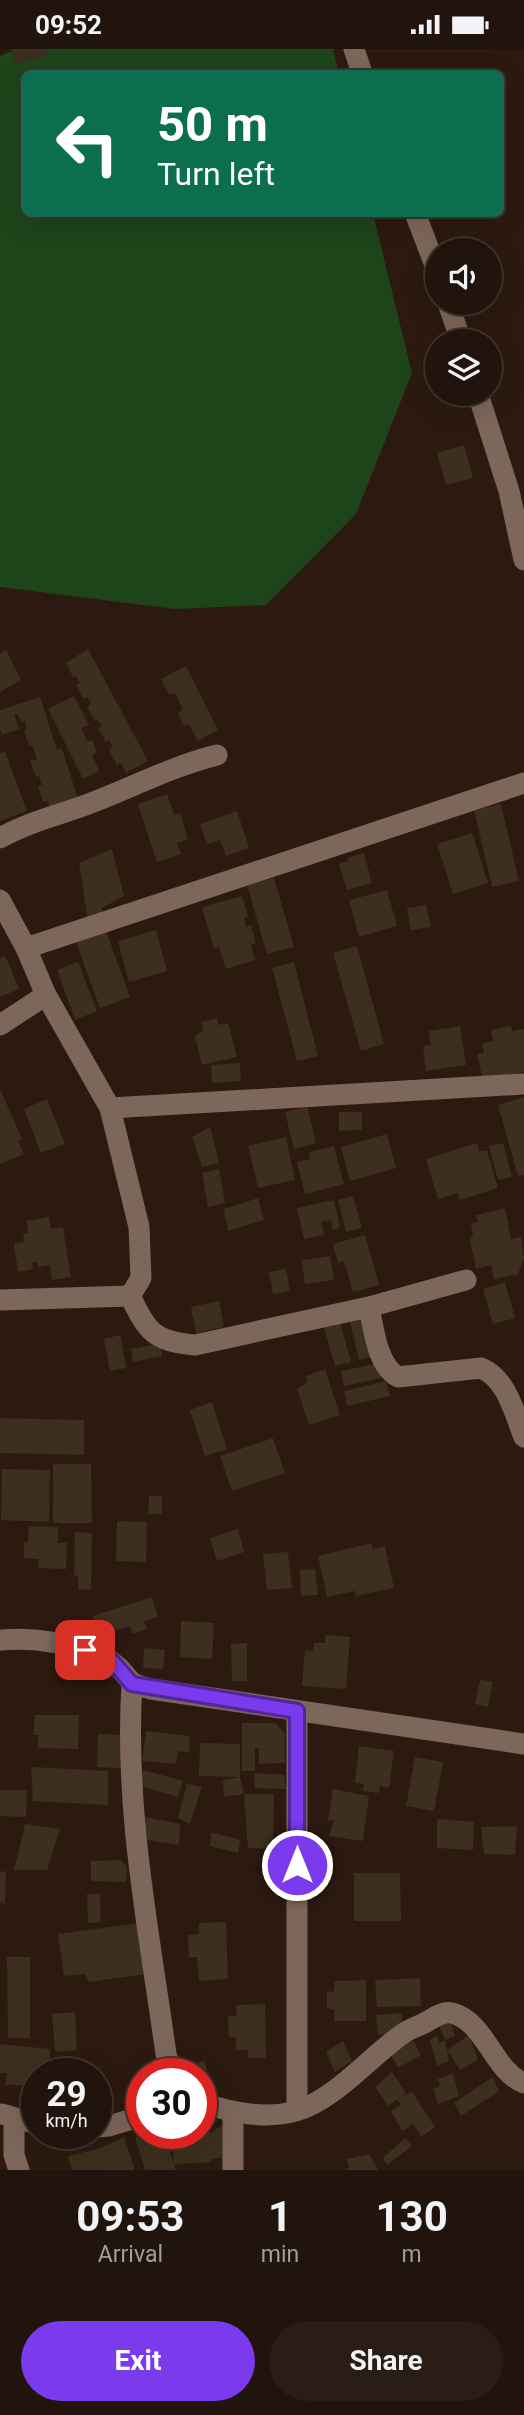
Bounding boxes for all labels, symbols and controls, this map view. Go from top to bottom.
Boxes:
text: 09:52 [35,10,102,40]
text: 50 m [157,96,268,153]
icon: left [42,98,133,189]
text: Turn left [157,155,275,193]
map controls [425,238,502,406]
button: sound [425,238,502,315]
button: layers [425,329,502,406]
pin [55,1620,115,1680]
icon: arrive [66,1631,104,1669]
position arrow [260,1828,334,1902]
speed limit sign: 30 [126,2058,217,2149]
text: 29 [46,2074,87,2115]
text: km/h [45,2110,88,2131]
text: 09:53 [76,2192,184,2241]
text: 1 [268,2192,292,2241]
text: 130 [375,2192,448,2241]
text: Arrival [98,2241,163,2268]
text: min [261,2241,299,2268]
text: m [402,2241,422,2268]
button: Exit [21,2321,255,2401]
button: Share [269,2321,503,2401]

